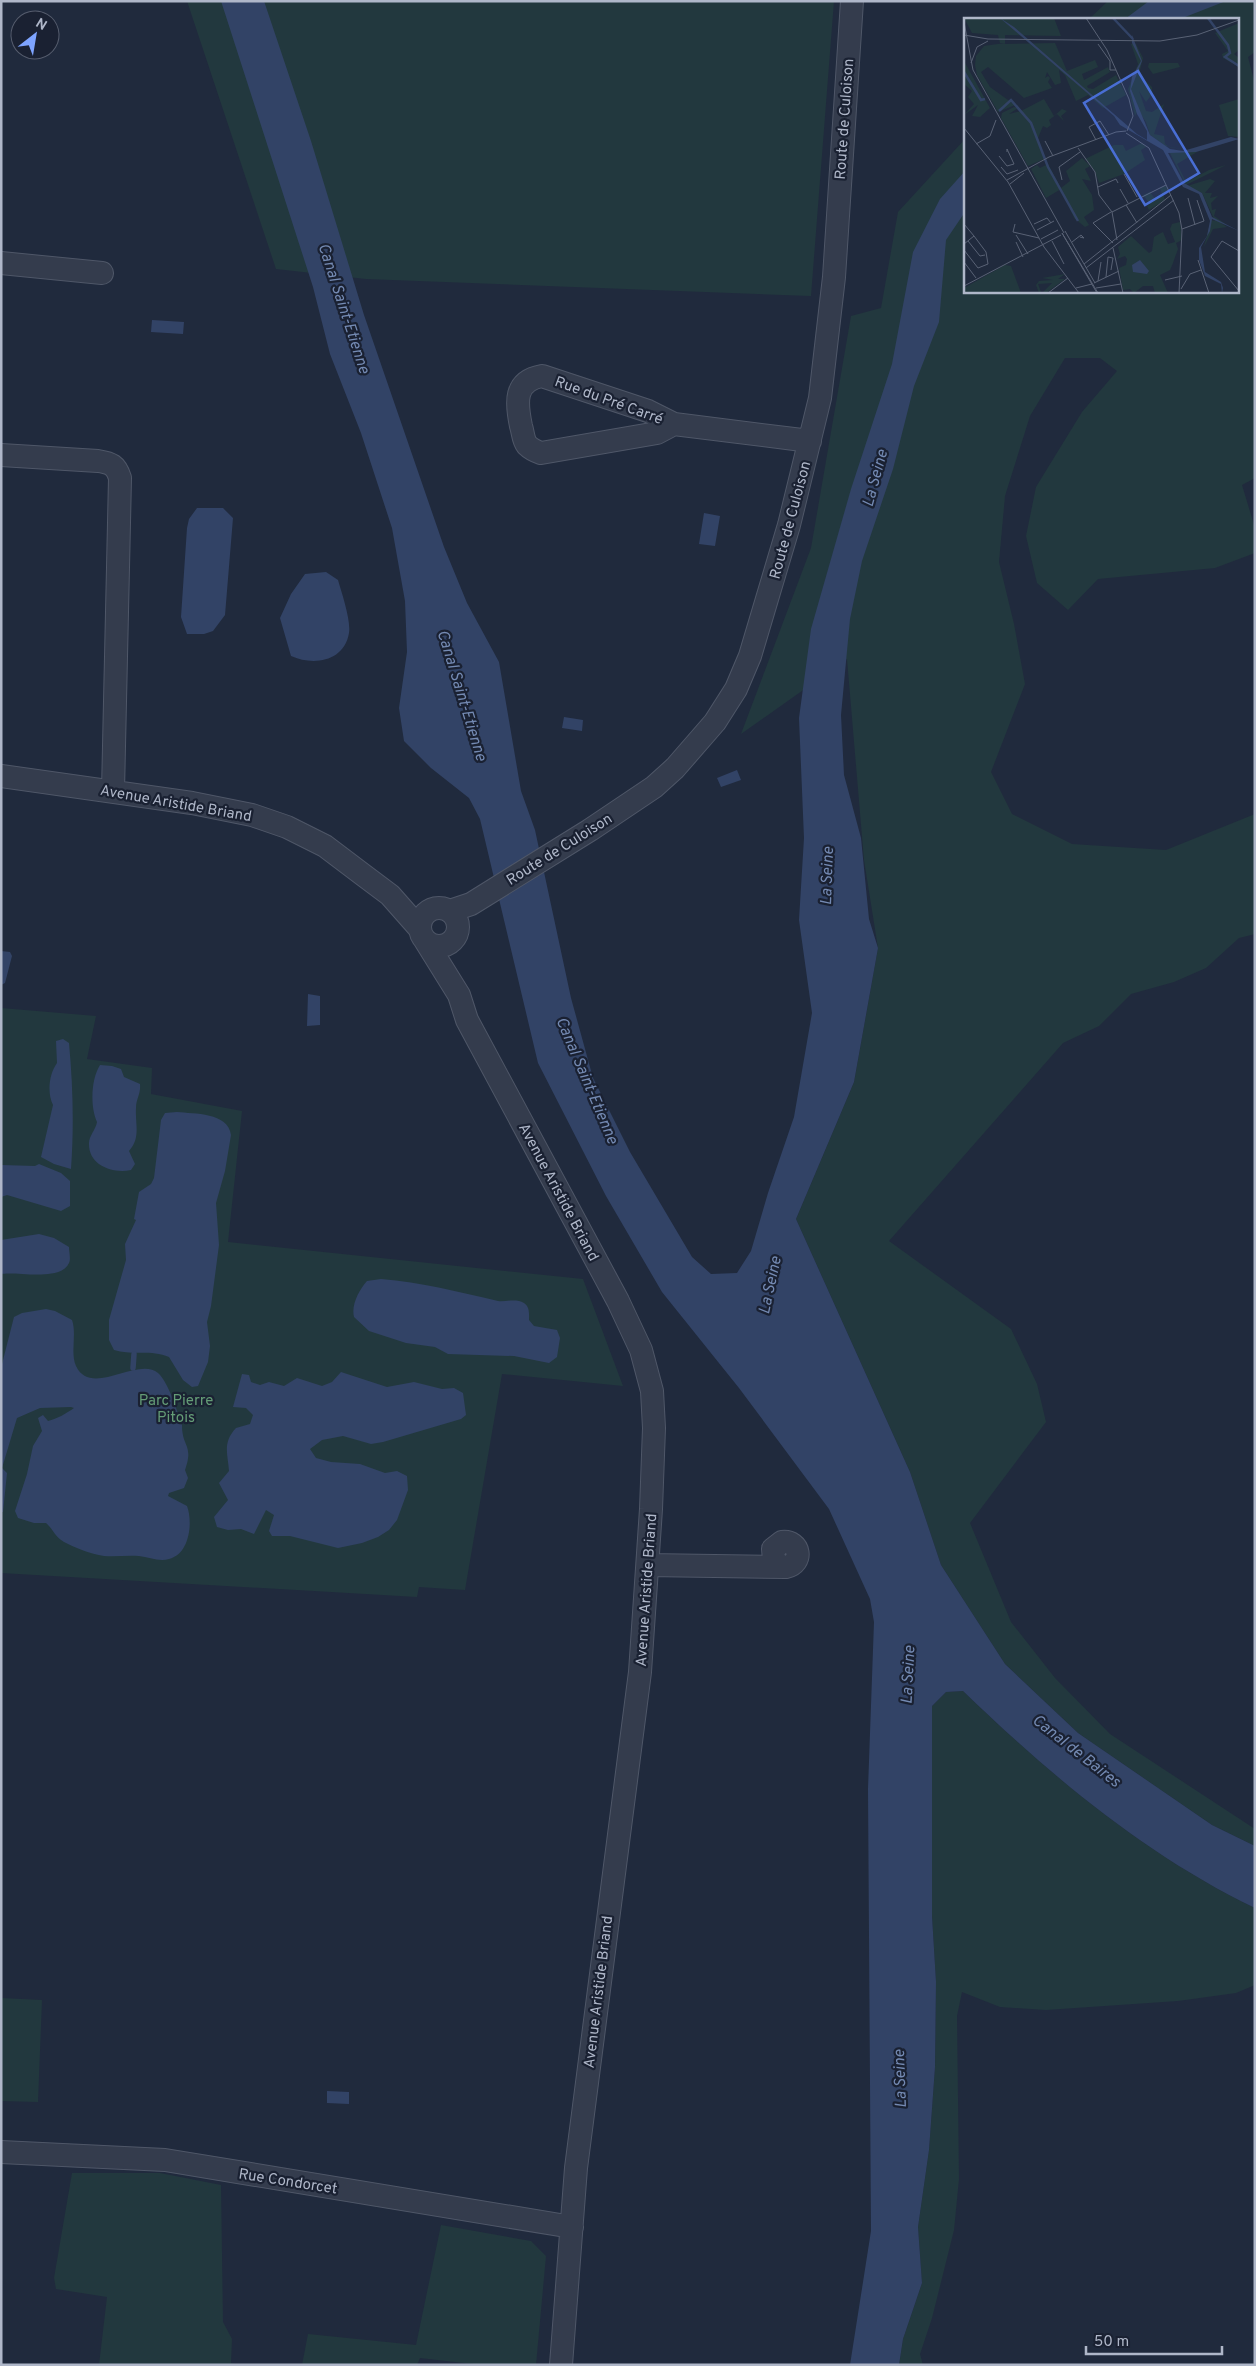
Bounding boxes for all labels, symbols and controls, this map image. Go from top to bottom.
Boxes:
north arrow [10,10,60,60]
text: N [32,15,50,35]
inset map [964,18,1238,292]
street label: Route de Culoison [832,58,859,180]
water label: Canal Saint-Etienne [313,241,374,377]
street label: Rue du Pré Carré [552,373,665,430]
water label: La Seine [859,447,893,509]
street label: Route de Culoison [767,459,816,582]
water label: Canal Saint-Etienne [432,628,491,764]
street label: Avenue Aristide Briand [98,782,253,827]
street label: Route de Culoison [503,810,616,891]
water label: La Seine [817,846,839,906]
water label: Canal Saint-Etienne [550,1014,622,1148]
street label: Avenue Aristide Briand [513,1120,602,1265]
water label: La Seine [755,1254,787,1316]
park label: Parc Pierre Pitois [139,1392,213,1428]
street label: Avenue Aristide Briand [633,1513,662,1667]
water label: La Seine [897,1645,921,1705]
water label: Canal de Baires [1028,1711,1125,1793]
street label: Avenue Aristide Briand [581,1915,618,2070]
water label: La Seine [890,2049,912,2109]
street label: Rue Condorcet [237,2165,339,2200]
scale bar [1086,2324,1222,2356]
text: 50 m [1094,2333,1129,2352]

